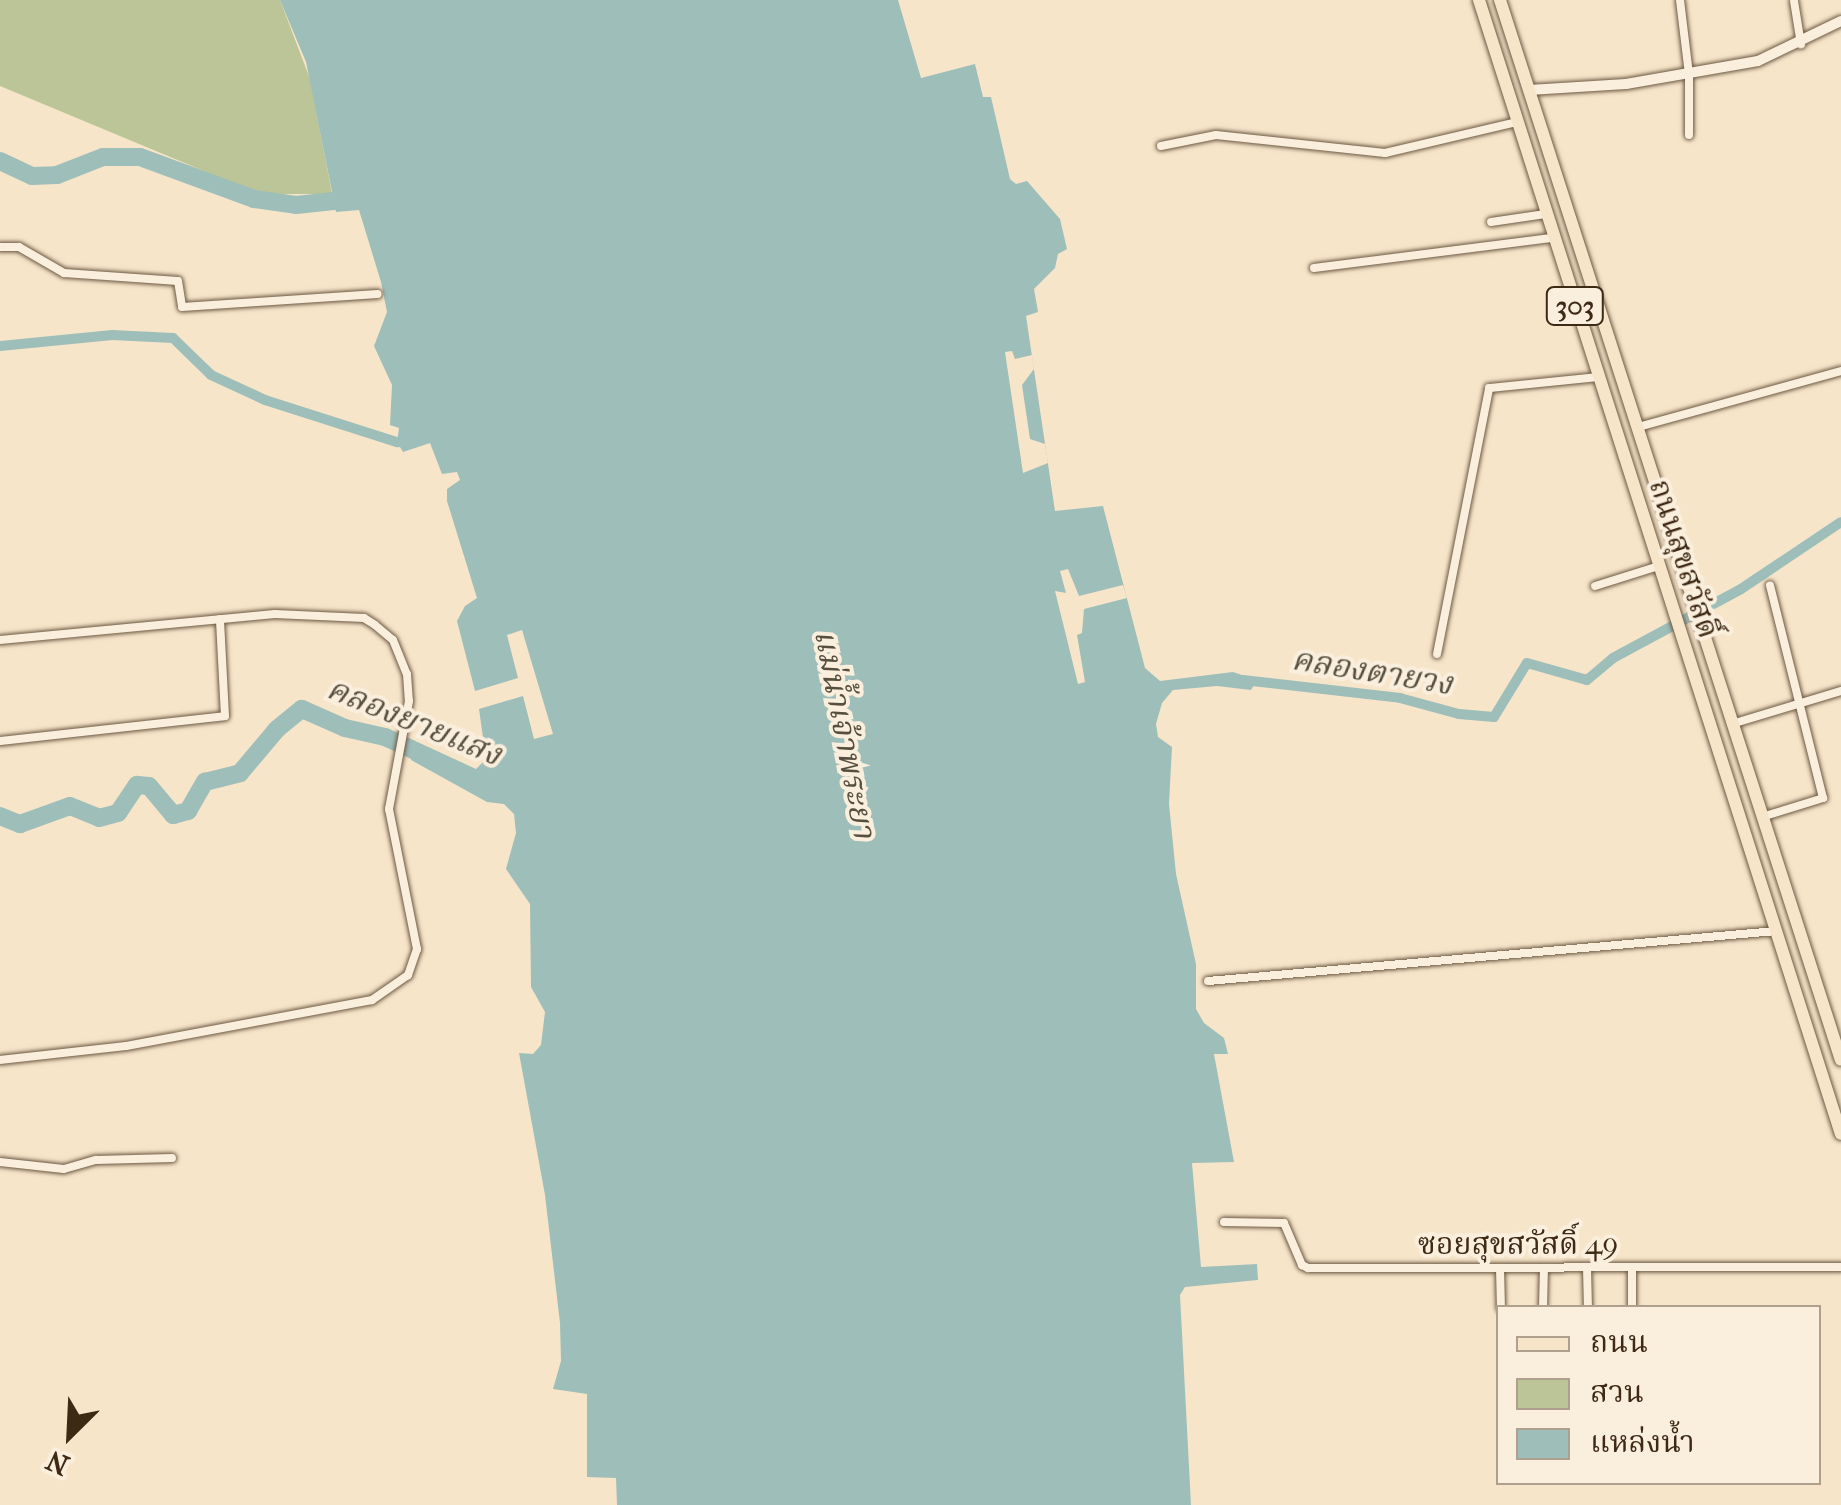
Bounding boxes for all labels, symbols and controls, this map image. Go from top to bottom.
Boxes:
road number: 303 [1545,283,1605,329]
street label: ถนนสุขสวัสดิ์ [1640,475,1726,643]
water label: แม่น้ำเจ้าพระยา [805,627,883,841]
water label: คลองตายวง [1289,640,1455,704]
water label: คลองยายแสง [321,670,507,774]
street label: ซอยสุขสวัสดิ์ 49 [1418,1227,1618,1263]
legend [1496,1305,1821,1485]
text: ถนน [1590,1325,1648,1360]
text: สวน [1590,1375,1644,1410]
north arrow [20,1385,120,1485]
text: แหล่งน้ำ [1590,1425,1695,1460]
text: N [41,1443,74,1482]

